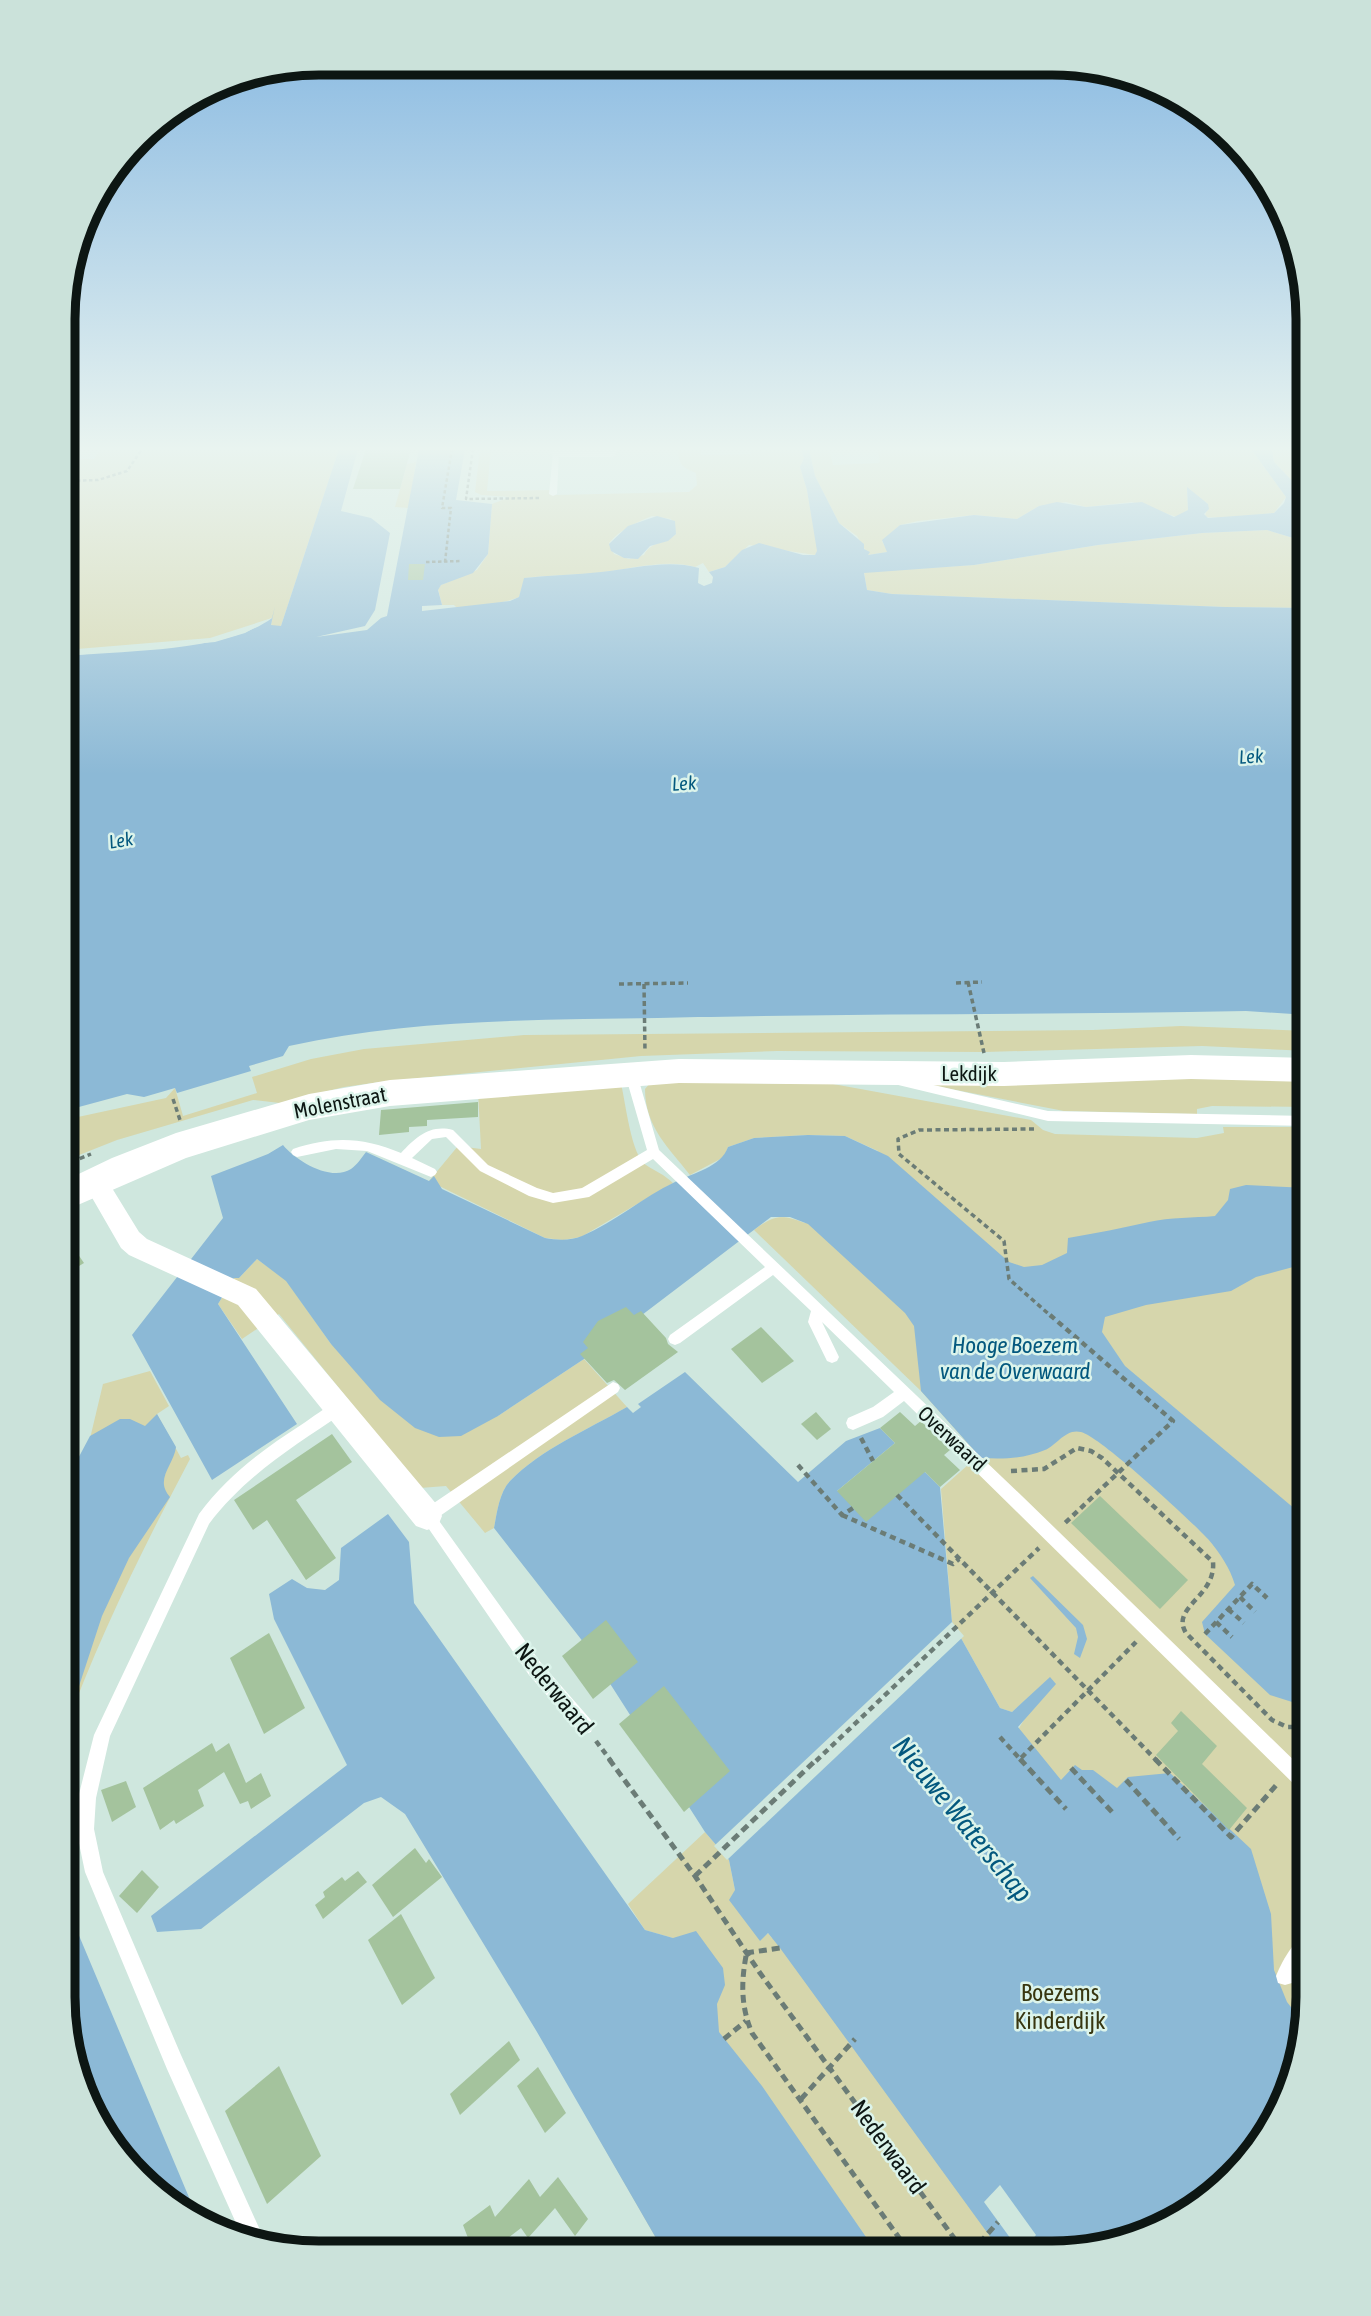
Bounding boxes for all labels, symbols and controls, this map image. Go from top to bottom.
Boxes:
water label: Lek [1238,744,1264,768]
water label: Lek [671,771,697,795]
water label: Lek [107,827,135,853]
street label: Lekdijk [941,1061,997,1085]
street label: Molenstraat [291,1081,388,1123]
water label: Hooge Boezem van de Overwaard [940,1332,1090,1384]
street label: Overwaard [914,1401,992,1476]
street label: Nederwaard [510,1638,599,1740]
water label: Nieuwe Waterschap [887,1730,1039,1908]
park label: Boezems Kinderdijk [1014,1979,1106,2034]
street label: Nederwaard [845,2095,931,2199]

